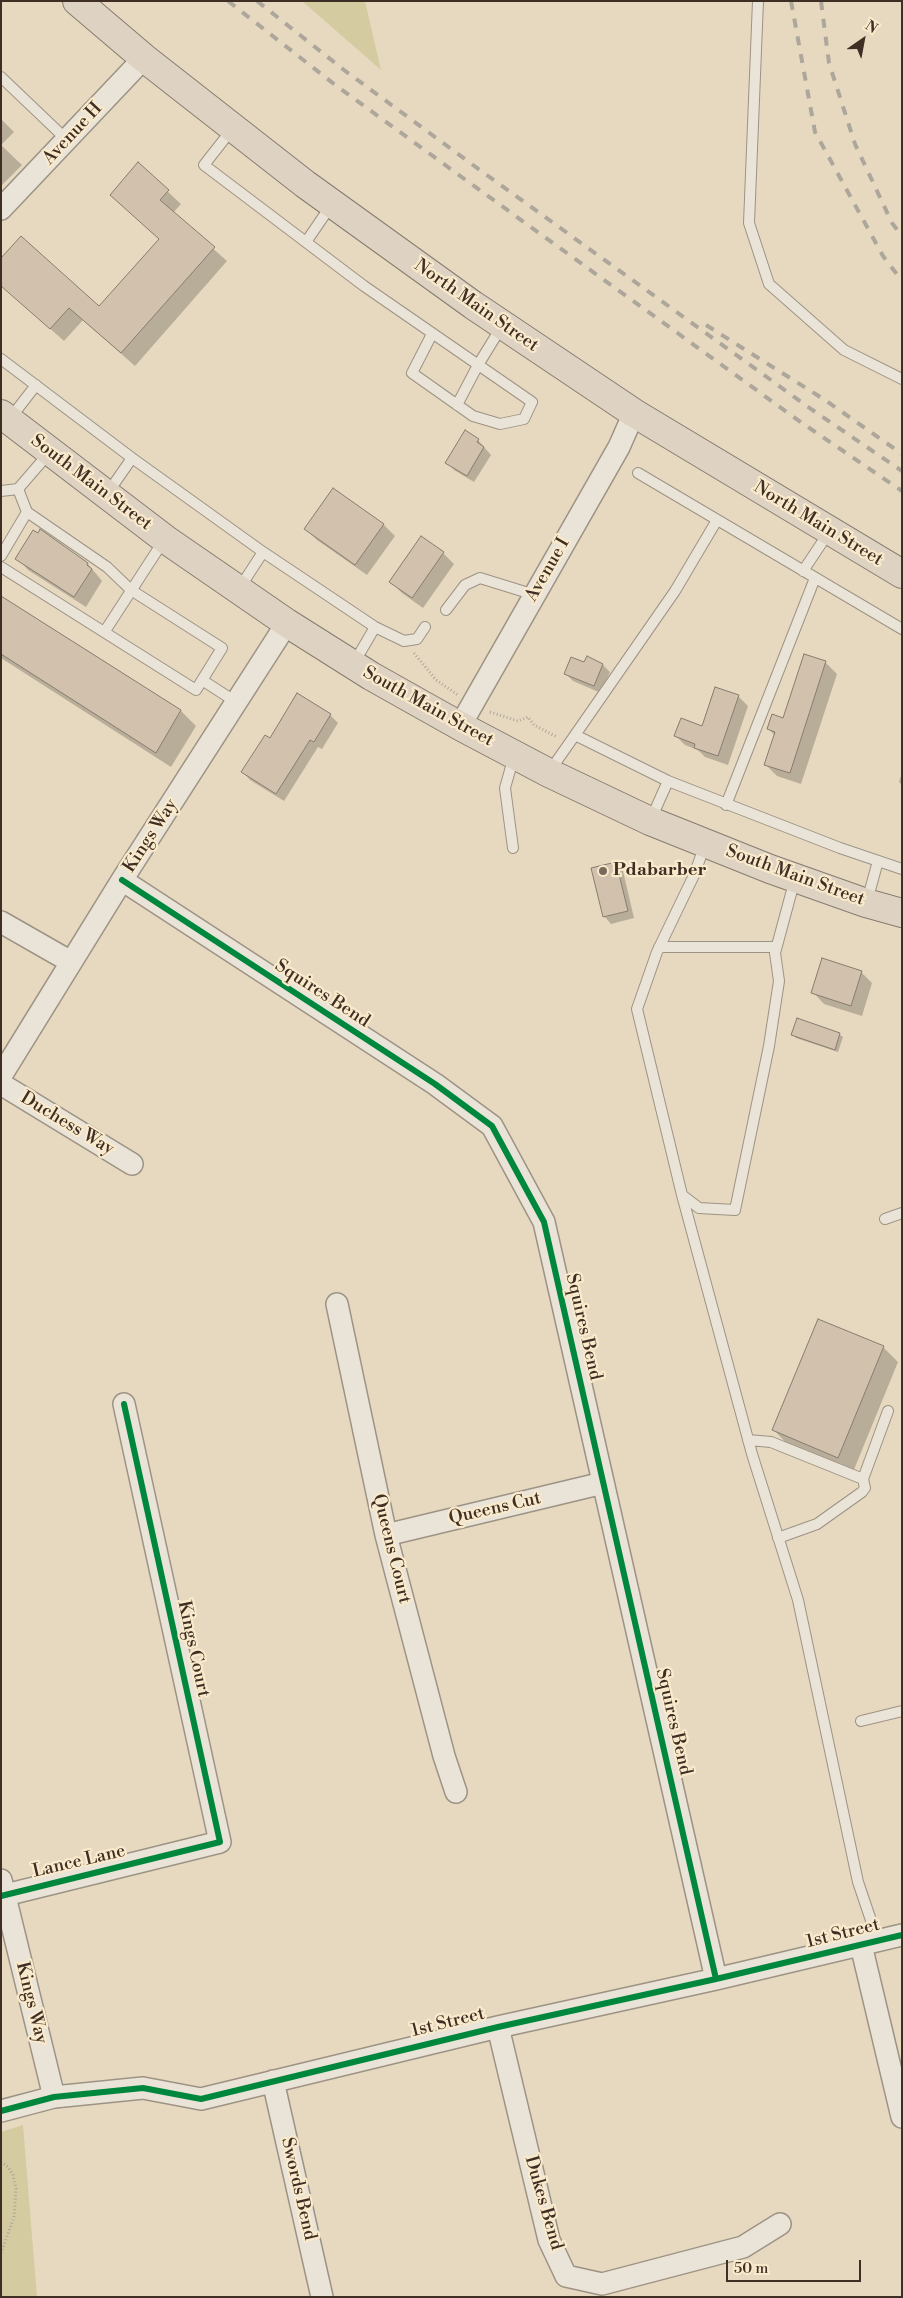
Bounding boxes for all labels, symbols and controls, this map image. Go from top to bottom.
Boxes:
north arrow [838,15,888,65]
text: N [862,17,881,38]
street label: Avenue H [39,98,107,170]
street label: North Main Street [410,255,542,357]
street label: South Main Street [26,430,156,536]
street label: North Main Street [749,477,887,571]
street label: Avenue I [521,534,575,606]
street label: South Main Street [359,662,497,752]
street label: Kings Way [119,795,183,877]
street label: South Main Street [723,841,867,911]
place label: Pdabarber [613,860,707,882]
marker: Pdabarber [597,865,609,877]
street label: Squires Bend [271,955,373,1033]
street label: Duchess Way [16,1088,118,1160]
street label: Squires Bend [560,1272,606,1382]
street label: Queens Cut [447,1488,543,1530]
street label: Queens Court [367,1492,415,1606]
street label: Kings Court [172,1599,214,1699]
street label: Squires Bend [650,1667,696,1777]
street label: Lance Lane [31,1841,127,1883]
street label: 1st Street [804,1914,882,1954]
street label: Kings Way [10,1960,52,2046]
street label: 1st Street [409,2003,487,2043]
street label: Swords Bend [276,2136,320,2242]
street label: Dukes Bend [519,2153,567,2253]
scale bar [728,2250,863,2282]
text: 50 m [734,2259,768,2278]

